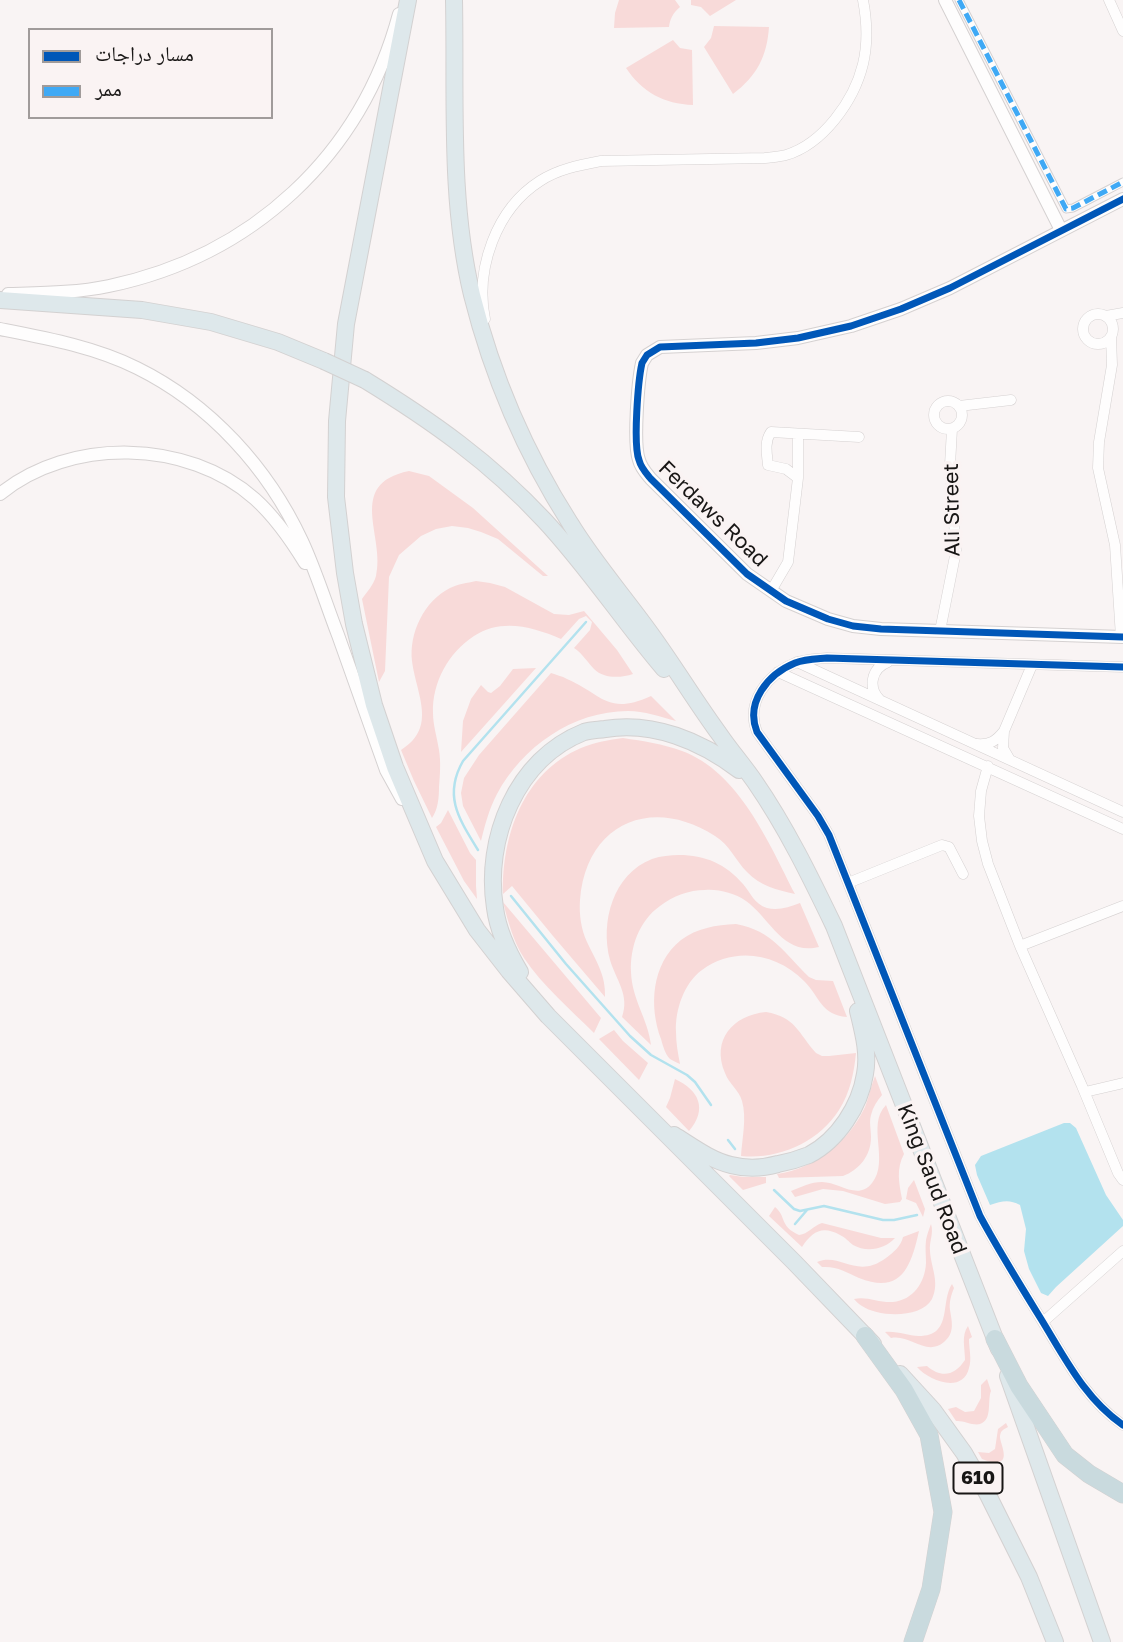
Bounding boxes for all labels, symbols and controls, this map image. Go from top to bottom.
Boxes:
legend [28,28,273,119]
text: مسار دراجات [95,40,194,66]
text: ممر [95,75,122,101]
street label: Ferdaws Road [653,456,773,572]
street label: Ali Street [939,463,965,557]
street label: King Saud Road [892,1100,972,1258]
road number: 610 [954,1462,1002,1494]

